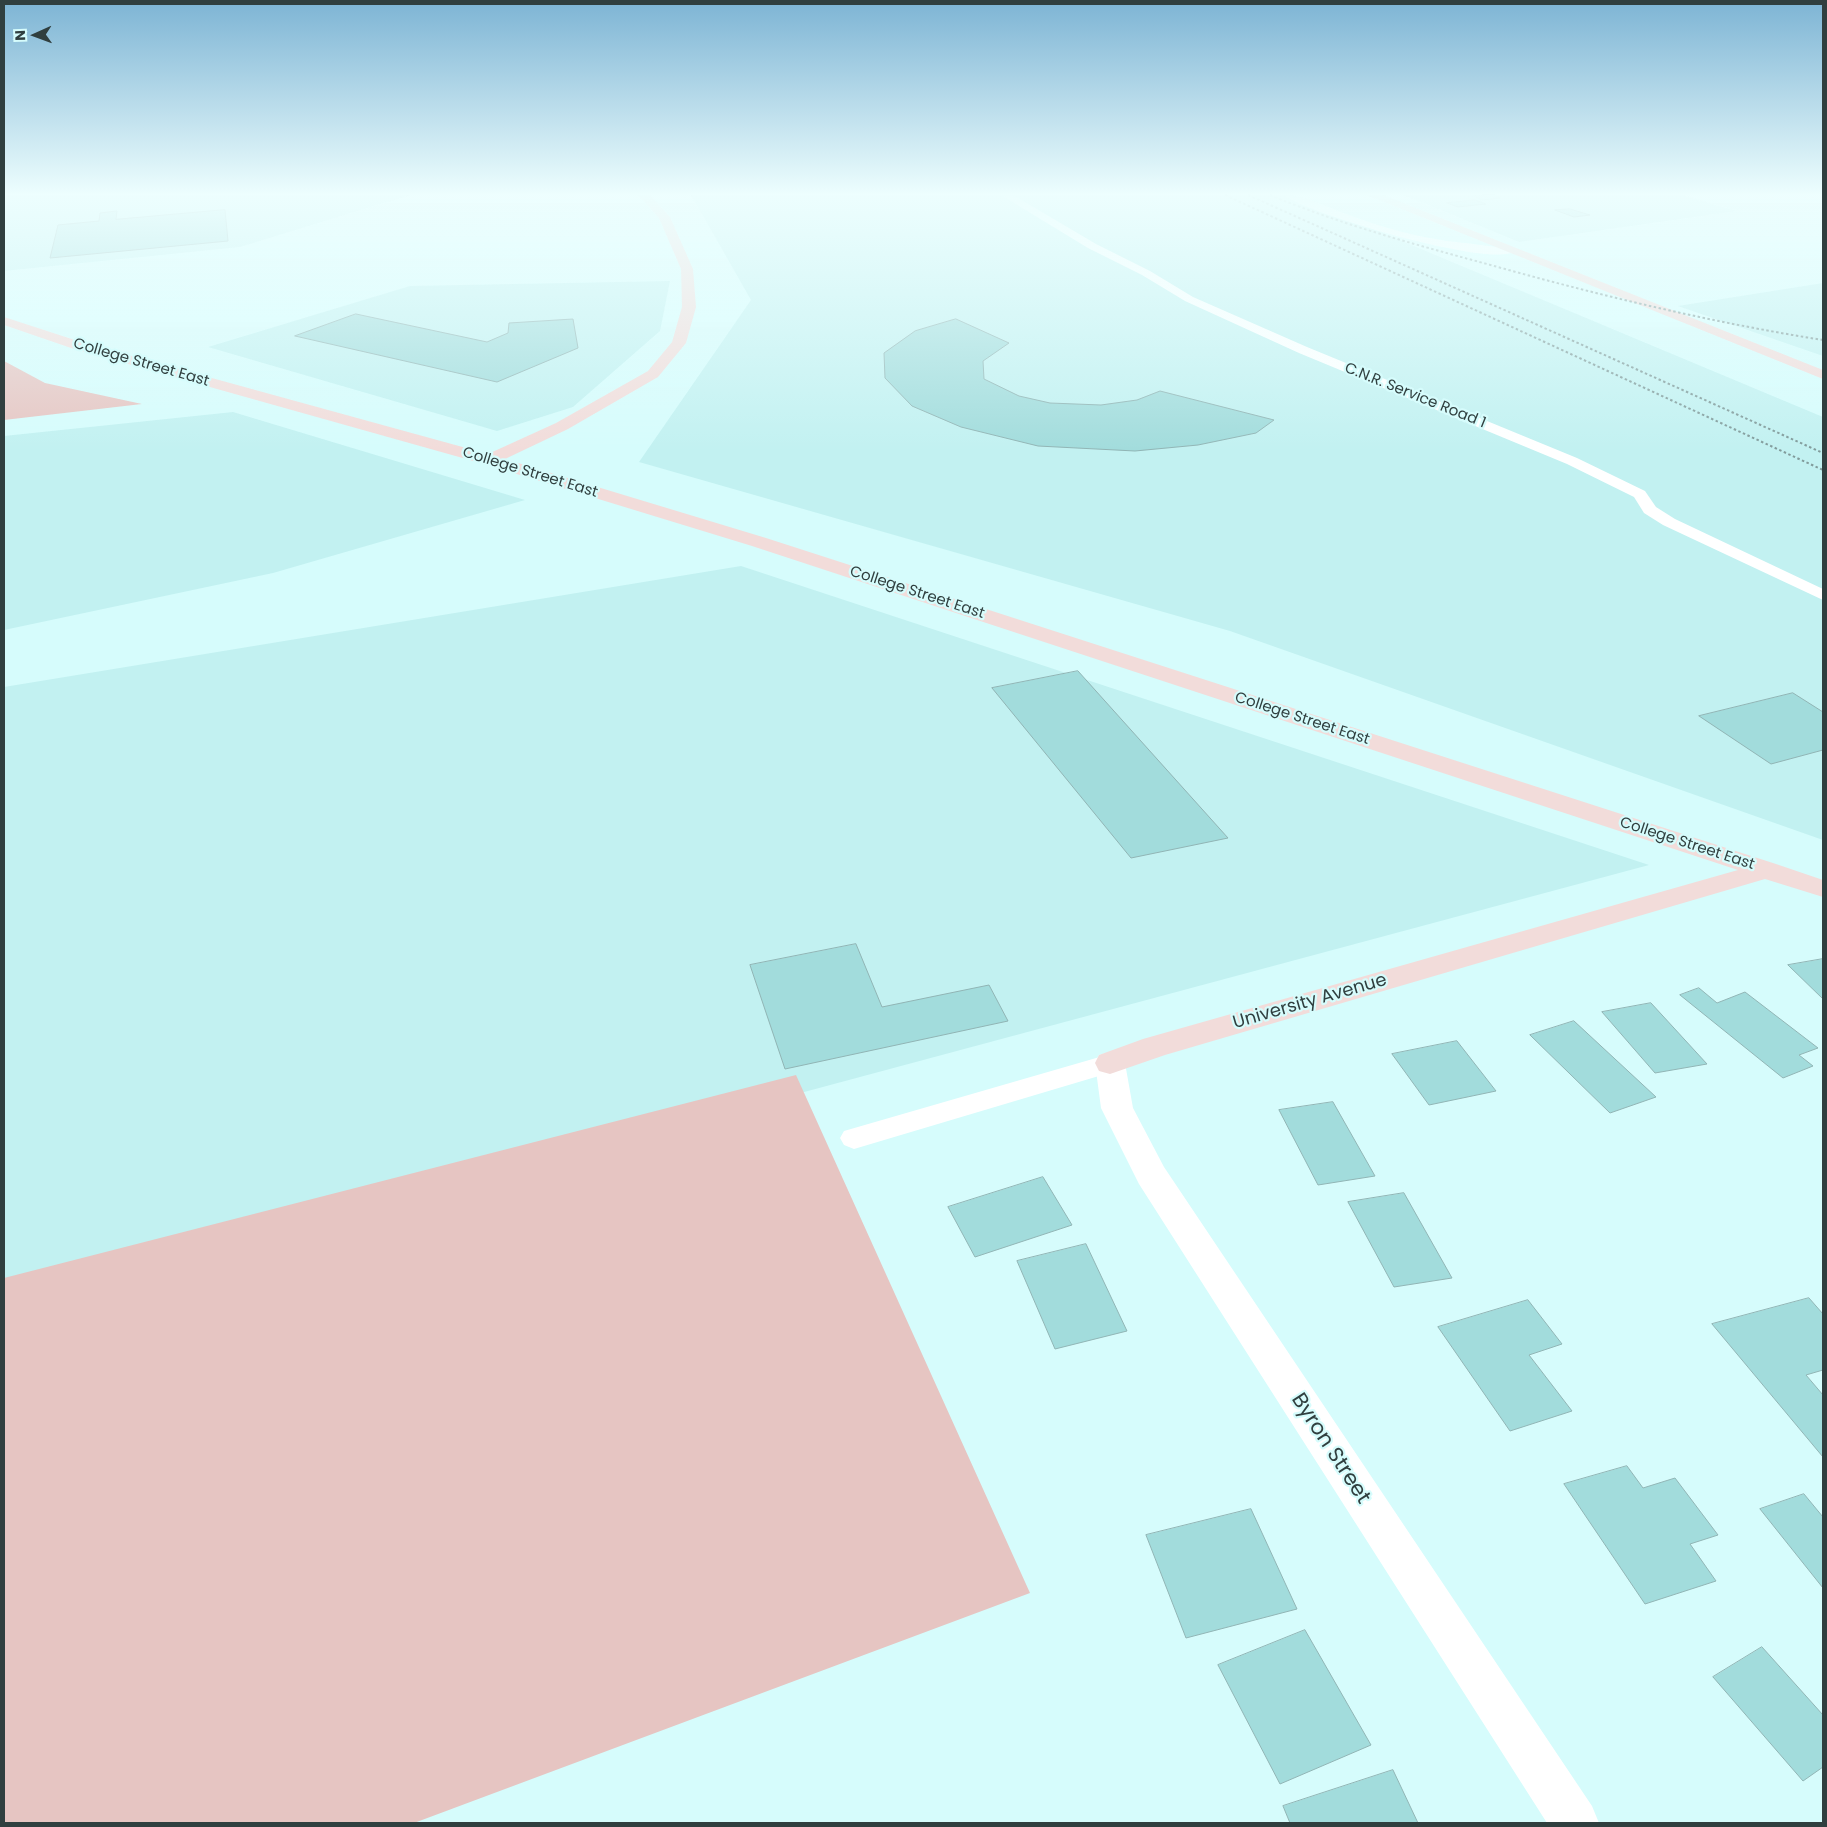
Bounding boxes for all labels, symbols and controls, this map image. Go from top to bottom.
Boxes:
north arrow [10,10,60,60]
text: N [10,30,30,41]
street label: College Street East [71,335,211,391]
street label: C.N.R. Service Road 1 [1342,359,1488,433]
street label: College Street East [460,444,600,502]
street label: College Street East [847,563,987,623]
street label: College Street East [1232,689,1372,749]
street label: College Street East [1617,814,1757,874]
street label: University Avenue [1231,970,1389,1034]
street label: Byron Street [1285,1389,1375,1509]

